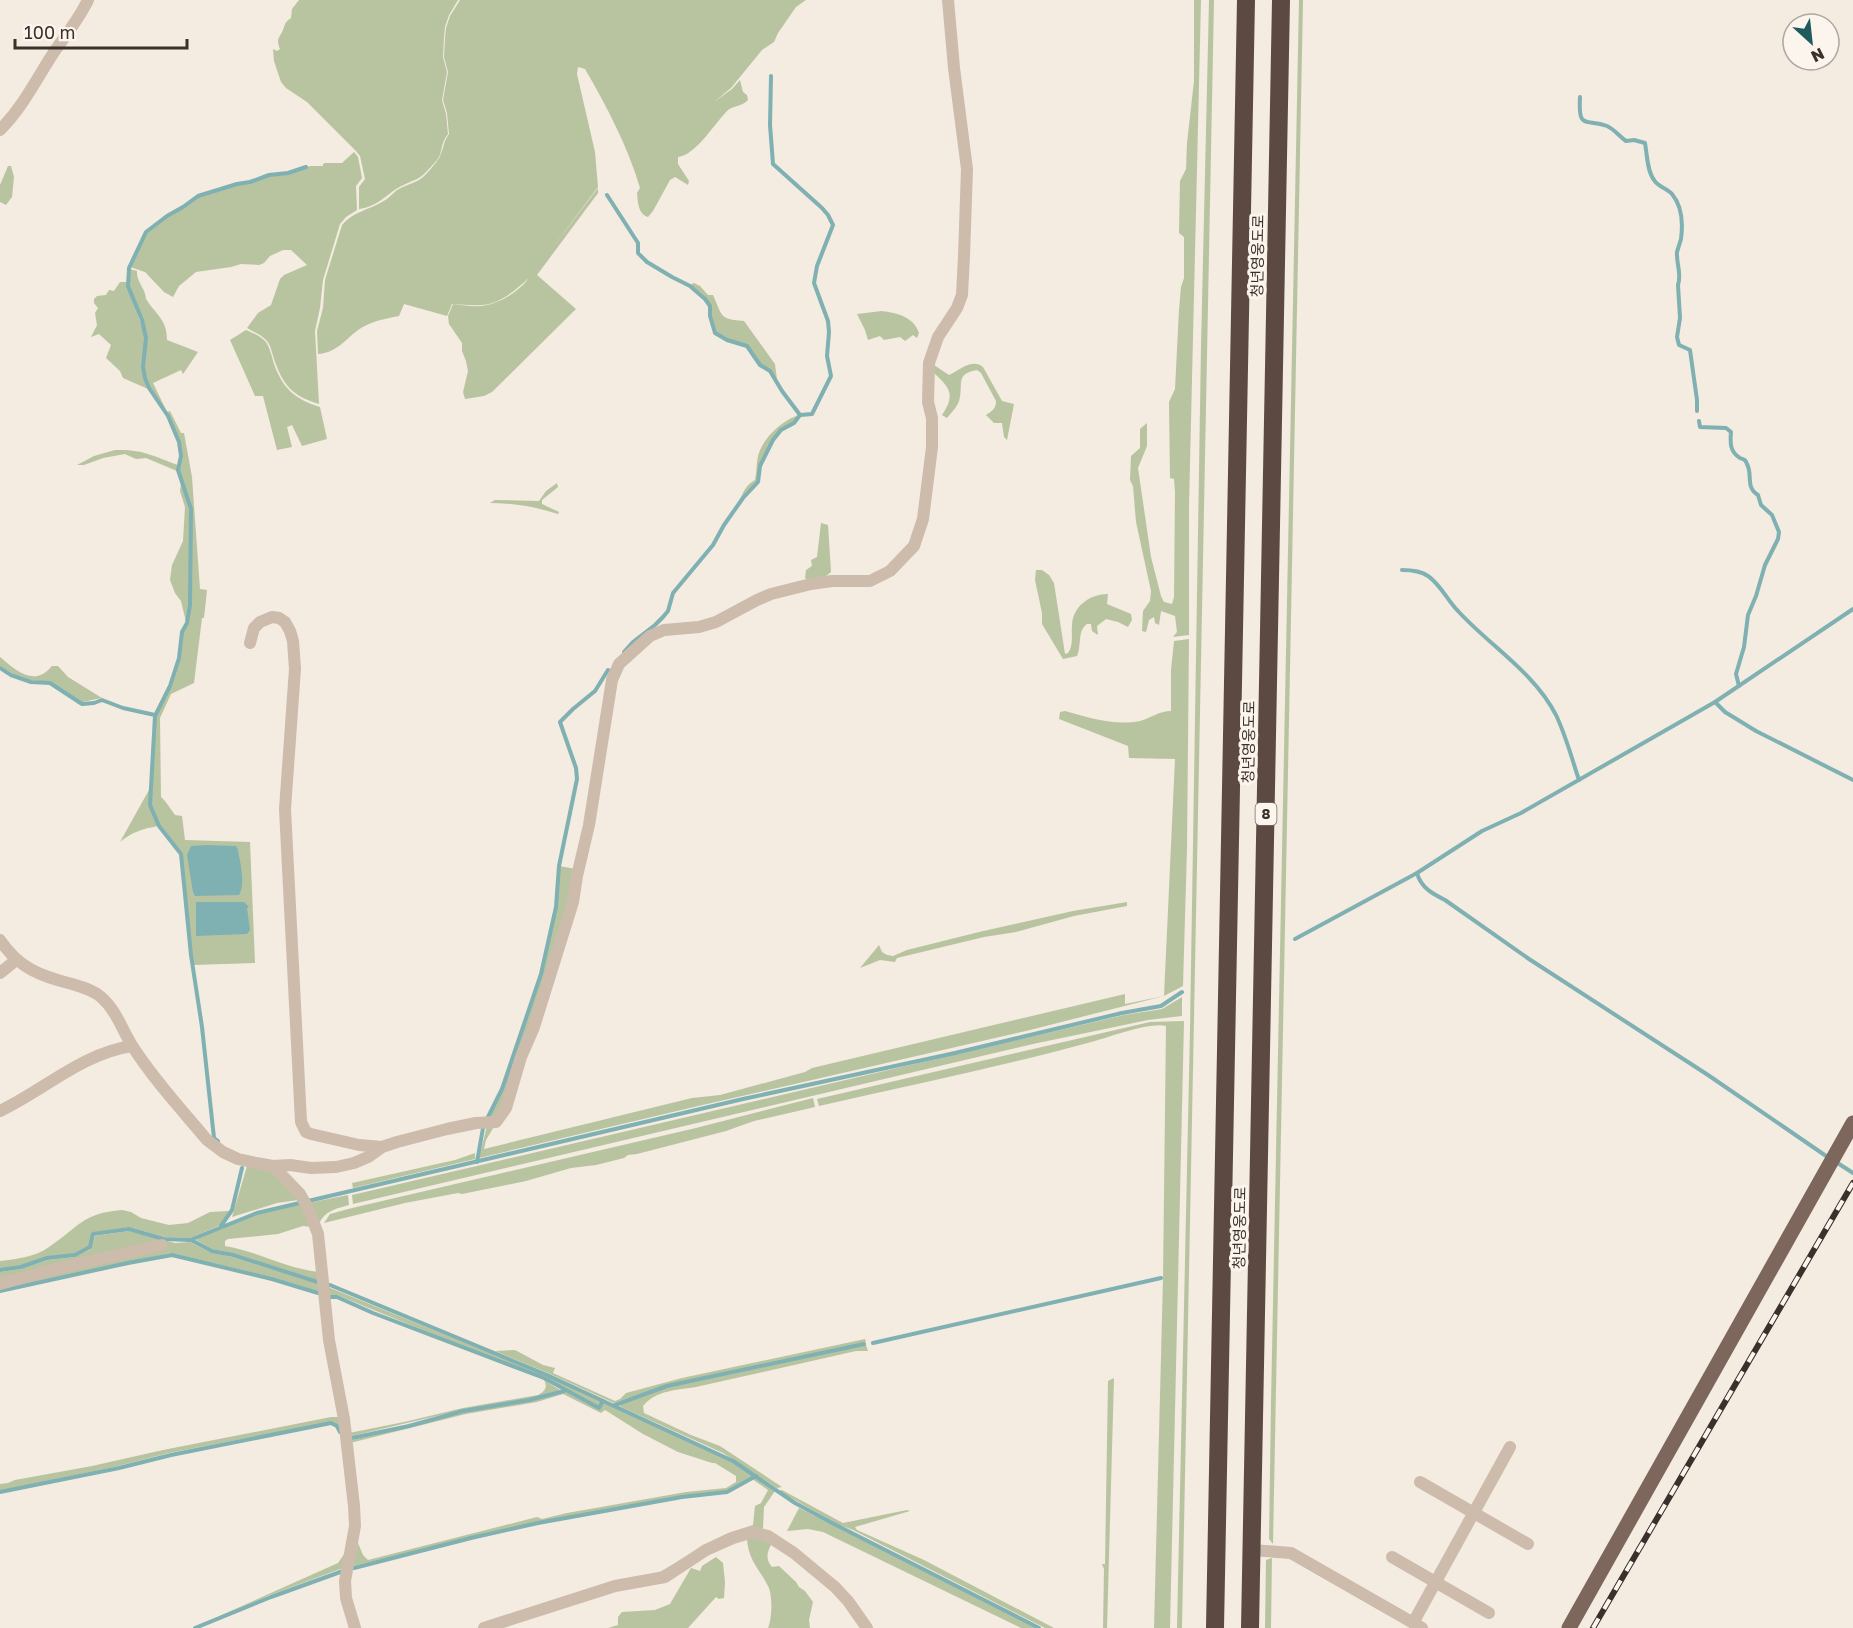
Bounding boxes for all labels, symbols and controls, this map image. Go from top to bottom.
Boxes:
scale bar [15,12,188,50]
north arrow [1781,12,1841,72]
text: 100 m [24,21,75,43]
text: N [1808,44,1828,67]
street label: 청년영웅도로 [1247,214,1267,298]
street label: 청년영웅도로 [1238,700,1258,784]
road number: 8 [1256,803,1276,825]
street label: 청년영웅도로 [1229,1186,1249,1270]

